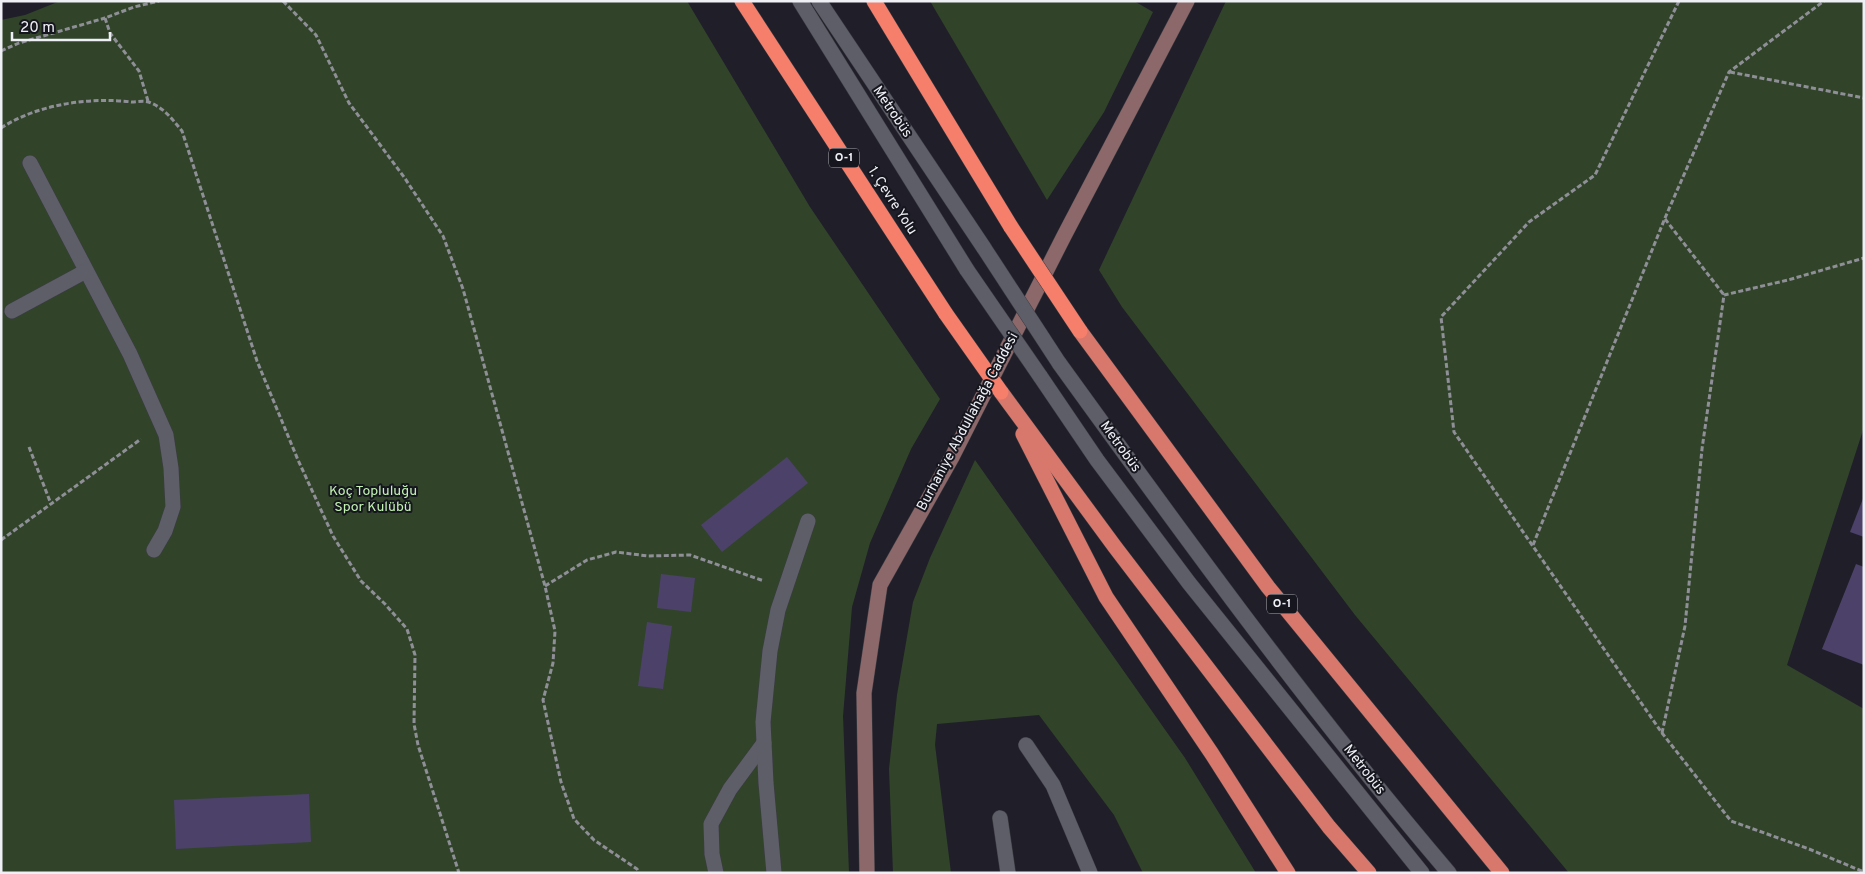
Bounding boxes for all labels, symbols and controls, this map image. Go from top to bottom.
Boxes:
scale bar [12,10,110,42]
text: 20 m [20,19,55,38]
street label: Metrobüs [869,83,915,141]
road number: O-1 [829,148,859,168]
street label: 1. Çevre Yolu [864,164,920,238]
street label: Burhaniye Abdullahağa Caddesi [914,330,1022,514]
street label: Metrobüs [1096,418,1144,476]
park label: Koç Topluluğu Spor Kulübü [329,483,417,516]
road number: O-1 [1267,594,1297,614]
street label: Metrobüs [1339,742,1389,798]

